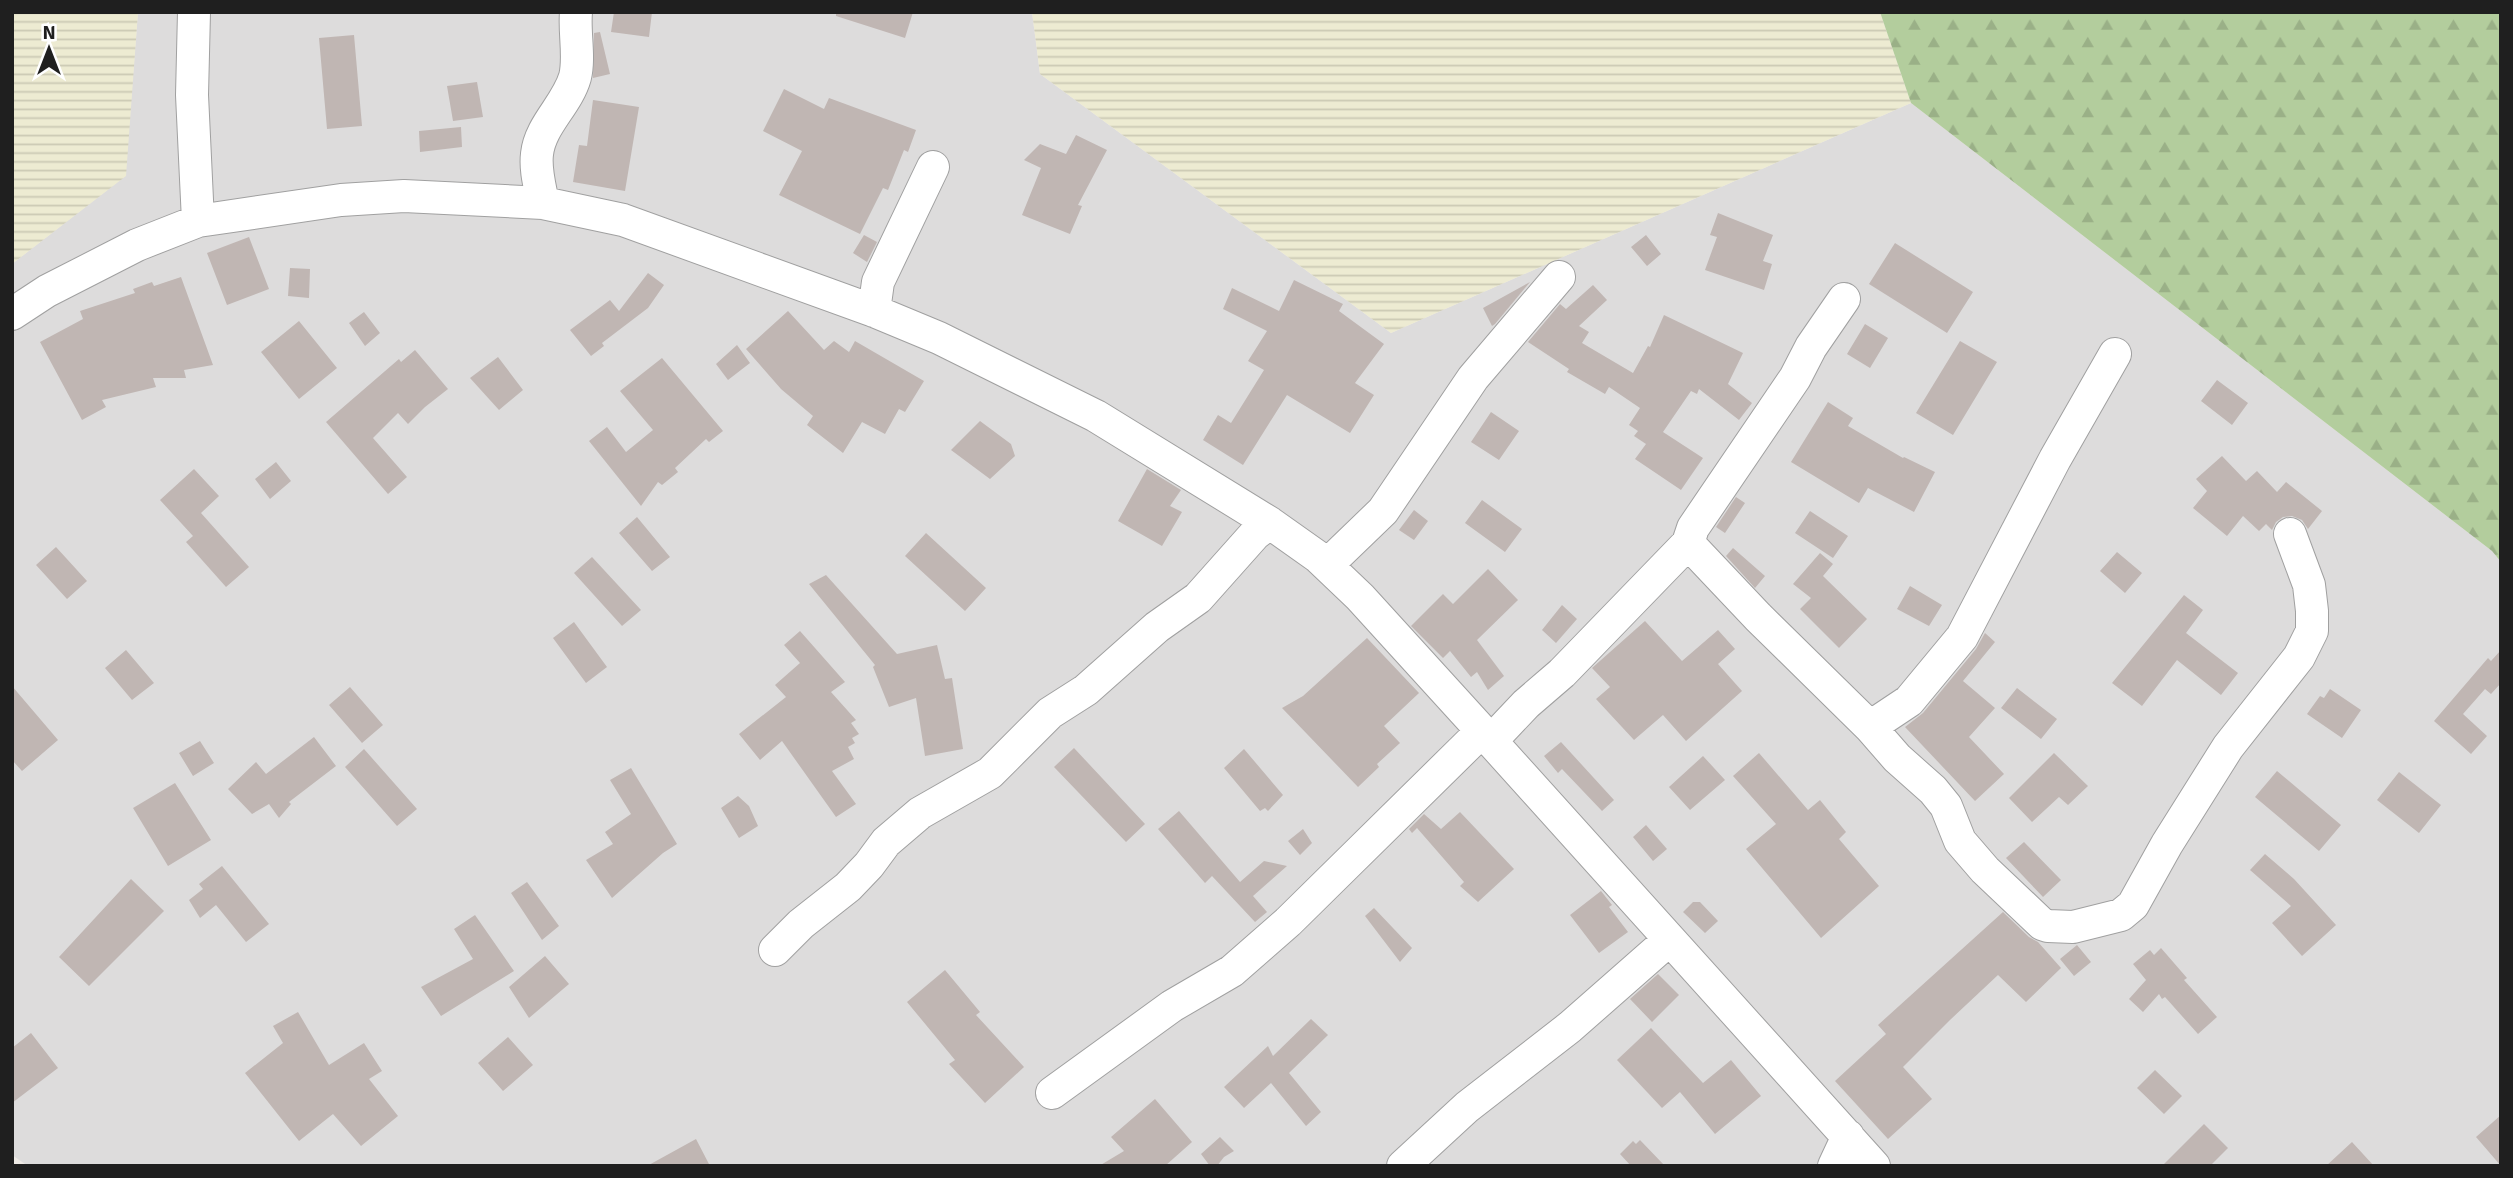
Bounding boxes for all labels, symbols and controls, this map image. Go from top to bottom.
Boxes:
north arrow [14,14,84,84]
text: N [42,21,56,45]

